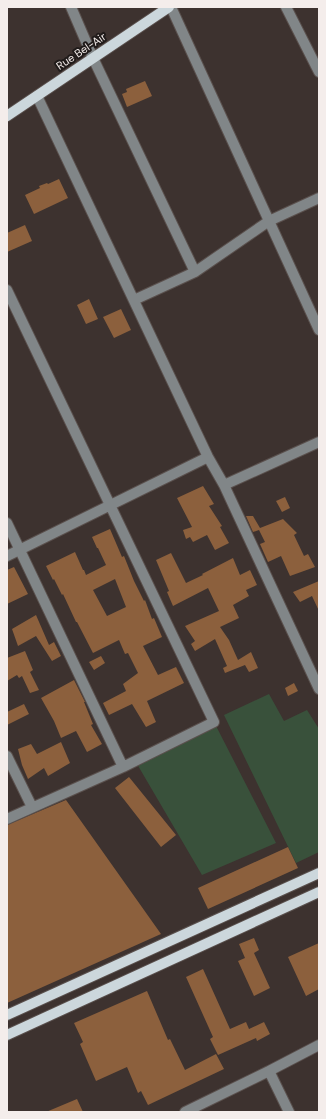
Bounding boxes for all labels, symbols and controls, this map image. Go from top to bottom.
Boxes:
street label: Rue Bel-Air [53,29,109,73]

